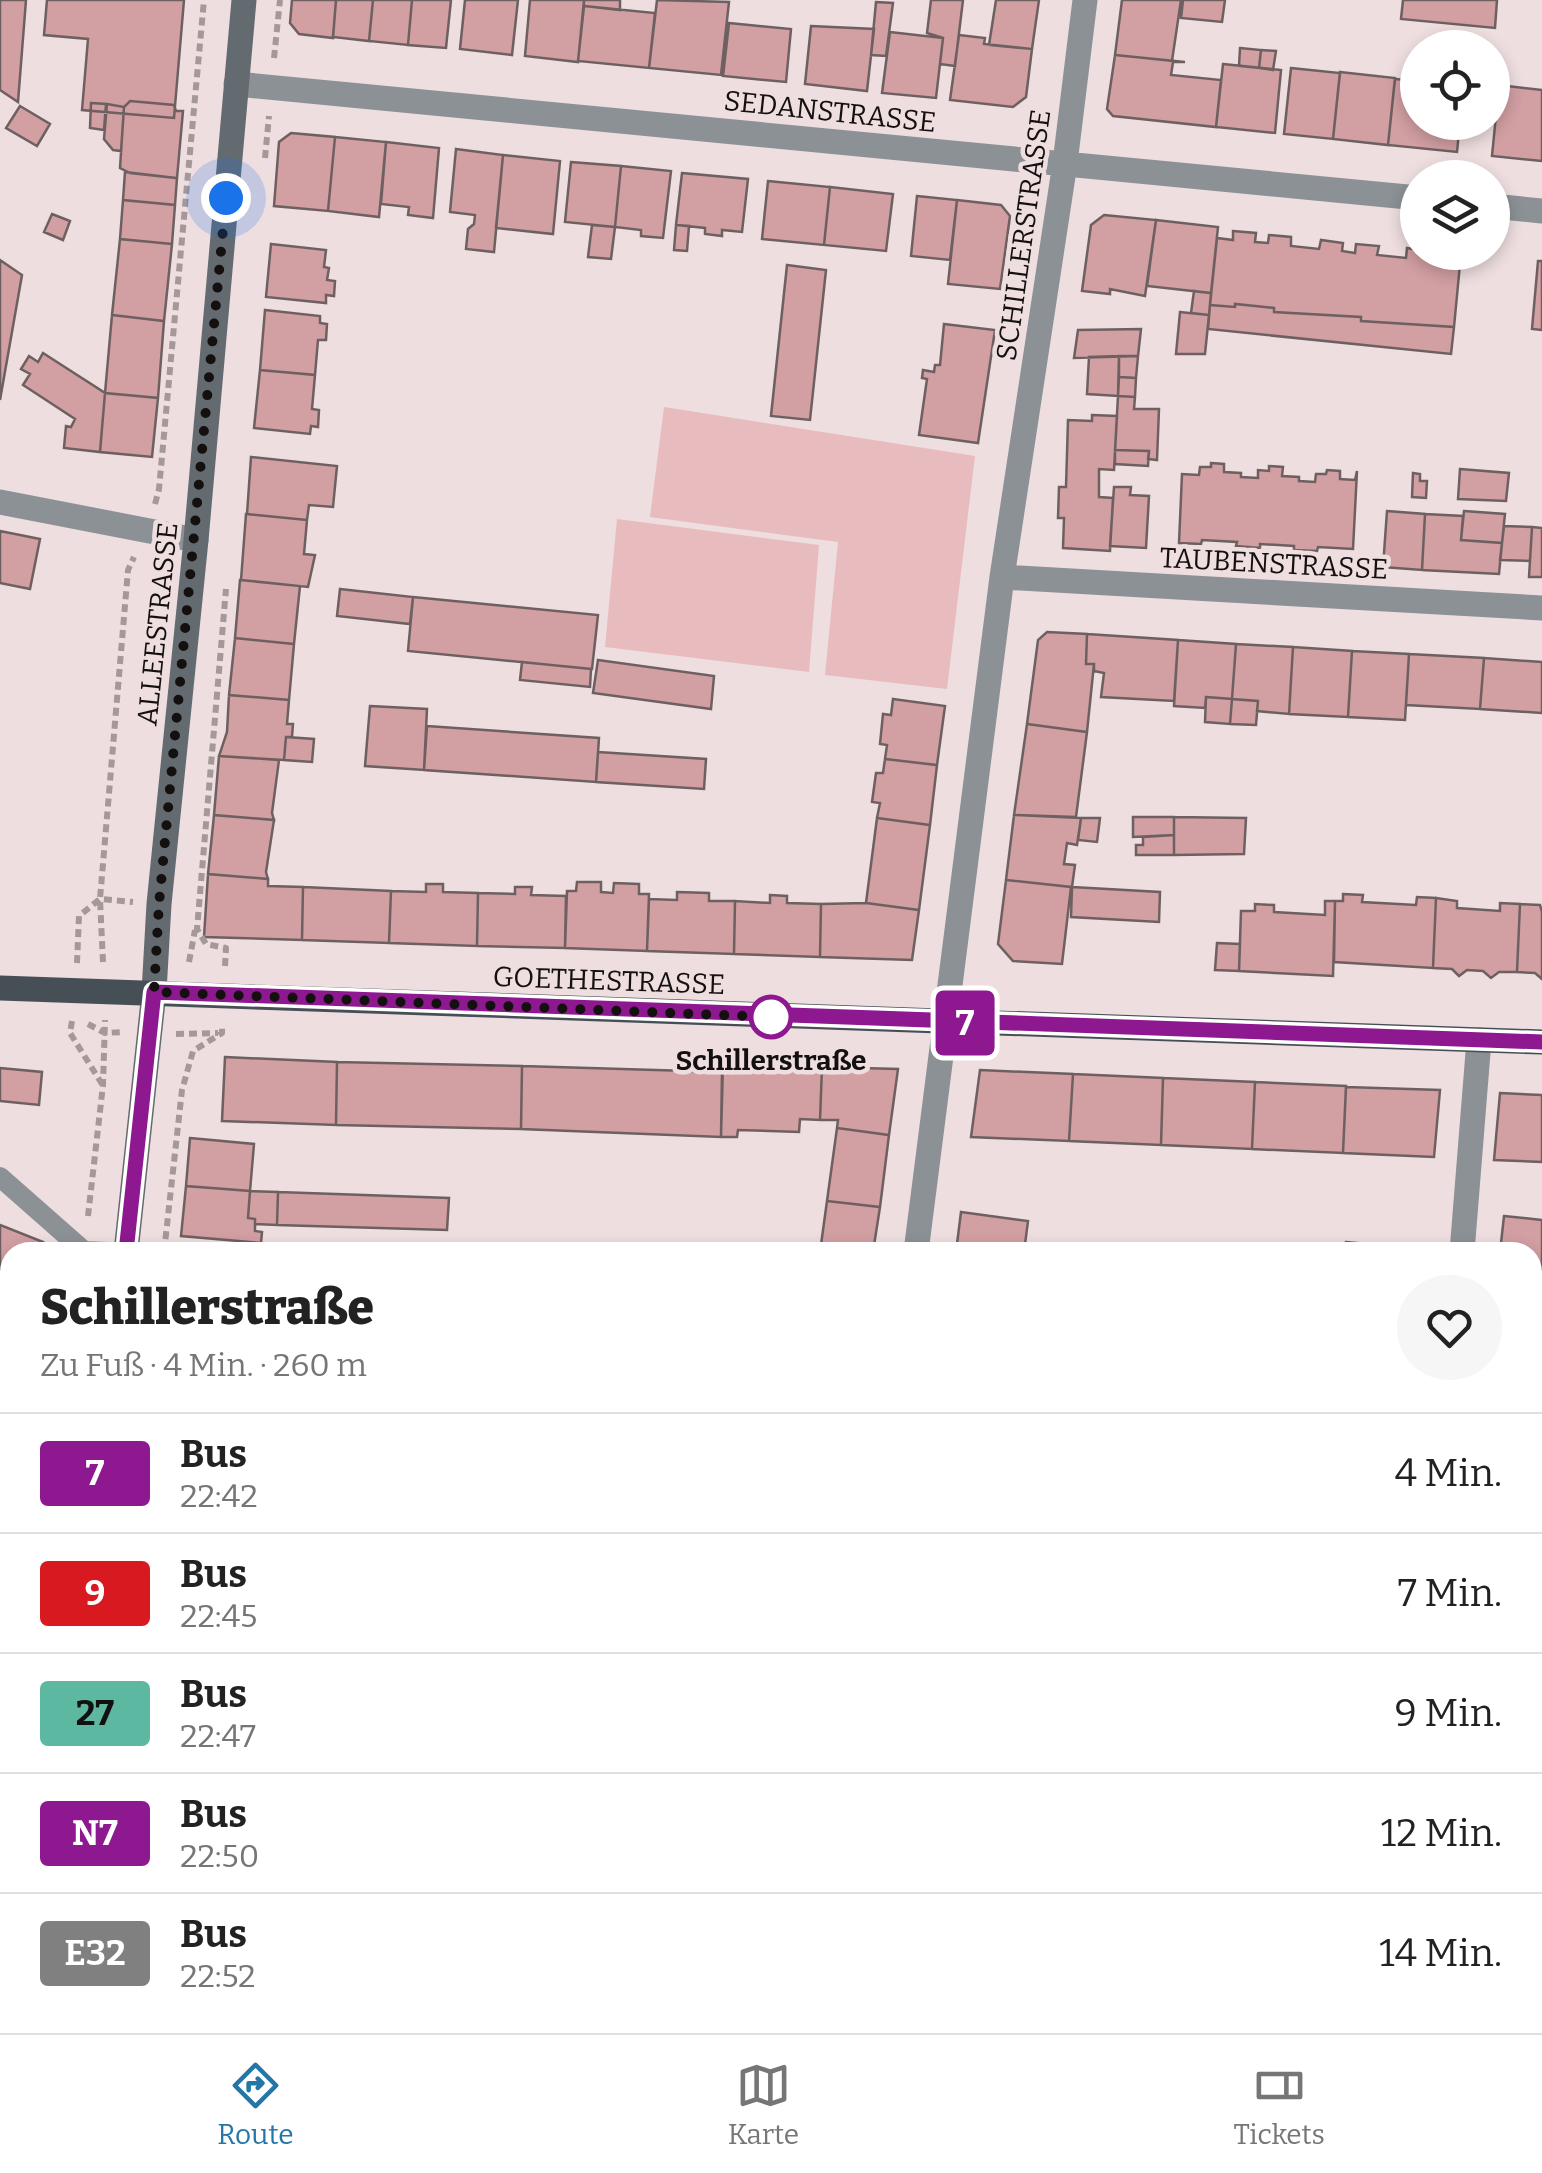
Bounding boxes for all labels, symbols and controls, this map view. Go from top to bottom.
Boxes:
map controls [1400,30,1510,270]
button: locate [1400,30,1510,140]
street label: SEDANSTRASSE [722,84,938,139]
street label: SCHILLERSTRASSE [990,107,1057,363]
button: layers [1400,160,1510,270]
your location [201,173,251,223]
street label: ALLEESTRASSE [130,521,185,727]
street label: TAUBENSTRASSE [1159,541,1389,586]
street label: GOETHESTRASSE [492,960,726,1001]
line badge: 7 [932,990,998,1056]
marker: Schillerstraße [750,996,792,1038]
text: 7 [956,1002,974,1044]
place label: Schillerstraße [676,1044,866,1077]
button: heart [1397,1275,1502,1380]
text: Schillerstraße [40,1279,374,1337]
text: Zu Fuß · 4 Min. · 260 m [40,1346,367,1384]
text: Bus [180,1431,247,1477]
text: 4 Min. [1395,1450,1502,1496]
text: 7 [86,1452,104,1494]
text: 22:42 [180,1477,258,1515]
text: Bus [180,1551,247,1597]
text: 7 Min. [1398,1570,1502,1616]
text: 9 [85,1572,105,1614]
text: 22:45 [180,1597,257,1635]
text: Bus [180,1671,247,1717]
text: 9 Min. [1395,1690,1502,1736]
text: 27 [76,1692,114,1734]
text: 22:47 [180,1717,256,1755]
text: Bus [180,1791,247,1837]
text: 12 Min. [1381,1810,1502,1856]
text: N7 [72,1812,118,1854]
text: 22:50 [180,1837,259,1875]
text: Bus [180,1911,247,1957]
text: 14 Min. [1379,1930,1502,1976]
text: E32 [64,1932,126,1974]
text: 22:52 [180,1957,256,1995]
tab: Route [217,2058,294,2151]
tab: Karte [728,2058,799,2151]
tab: Tickets [1233,2058,1325,2151]

